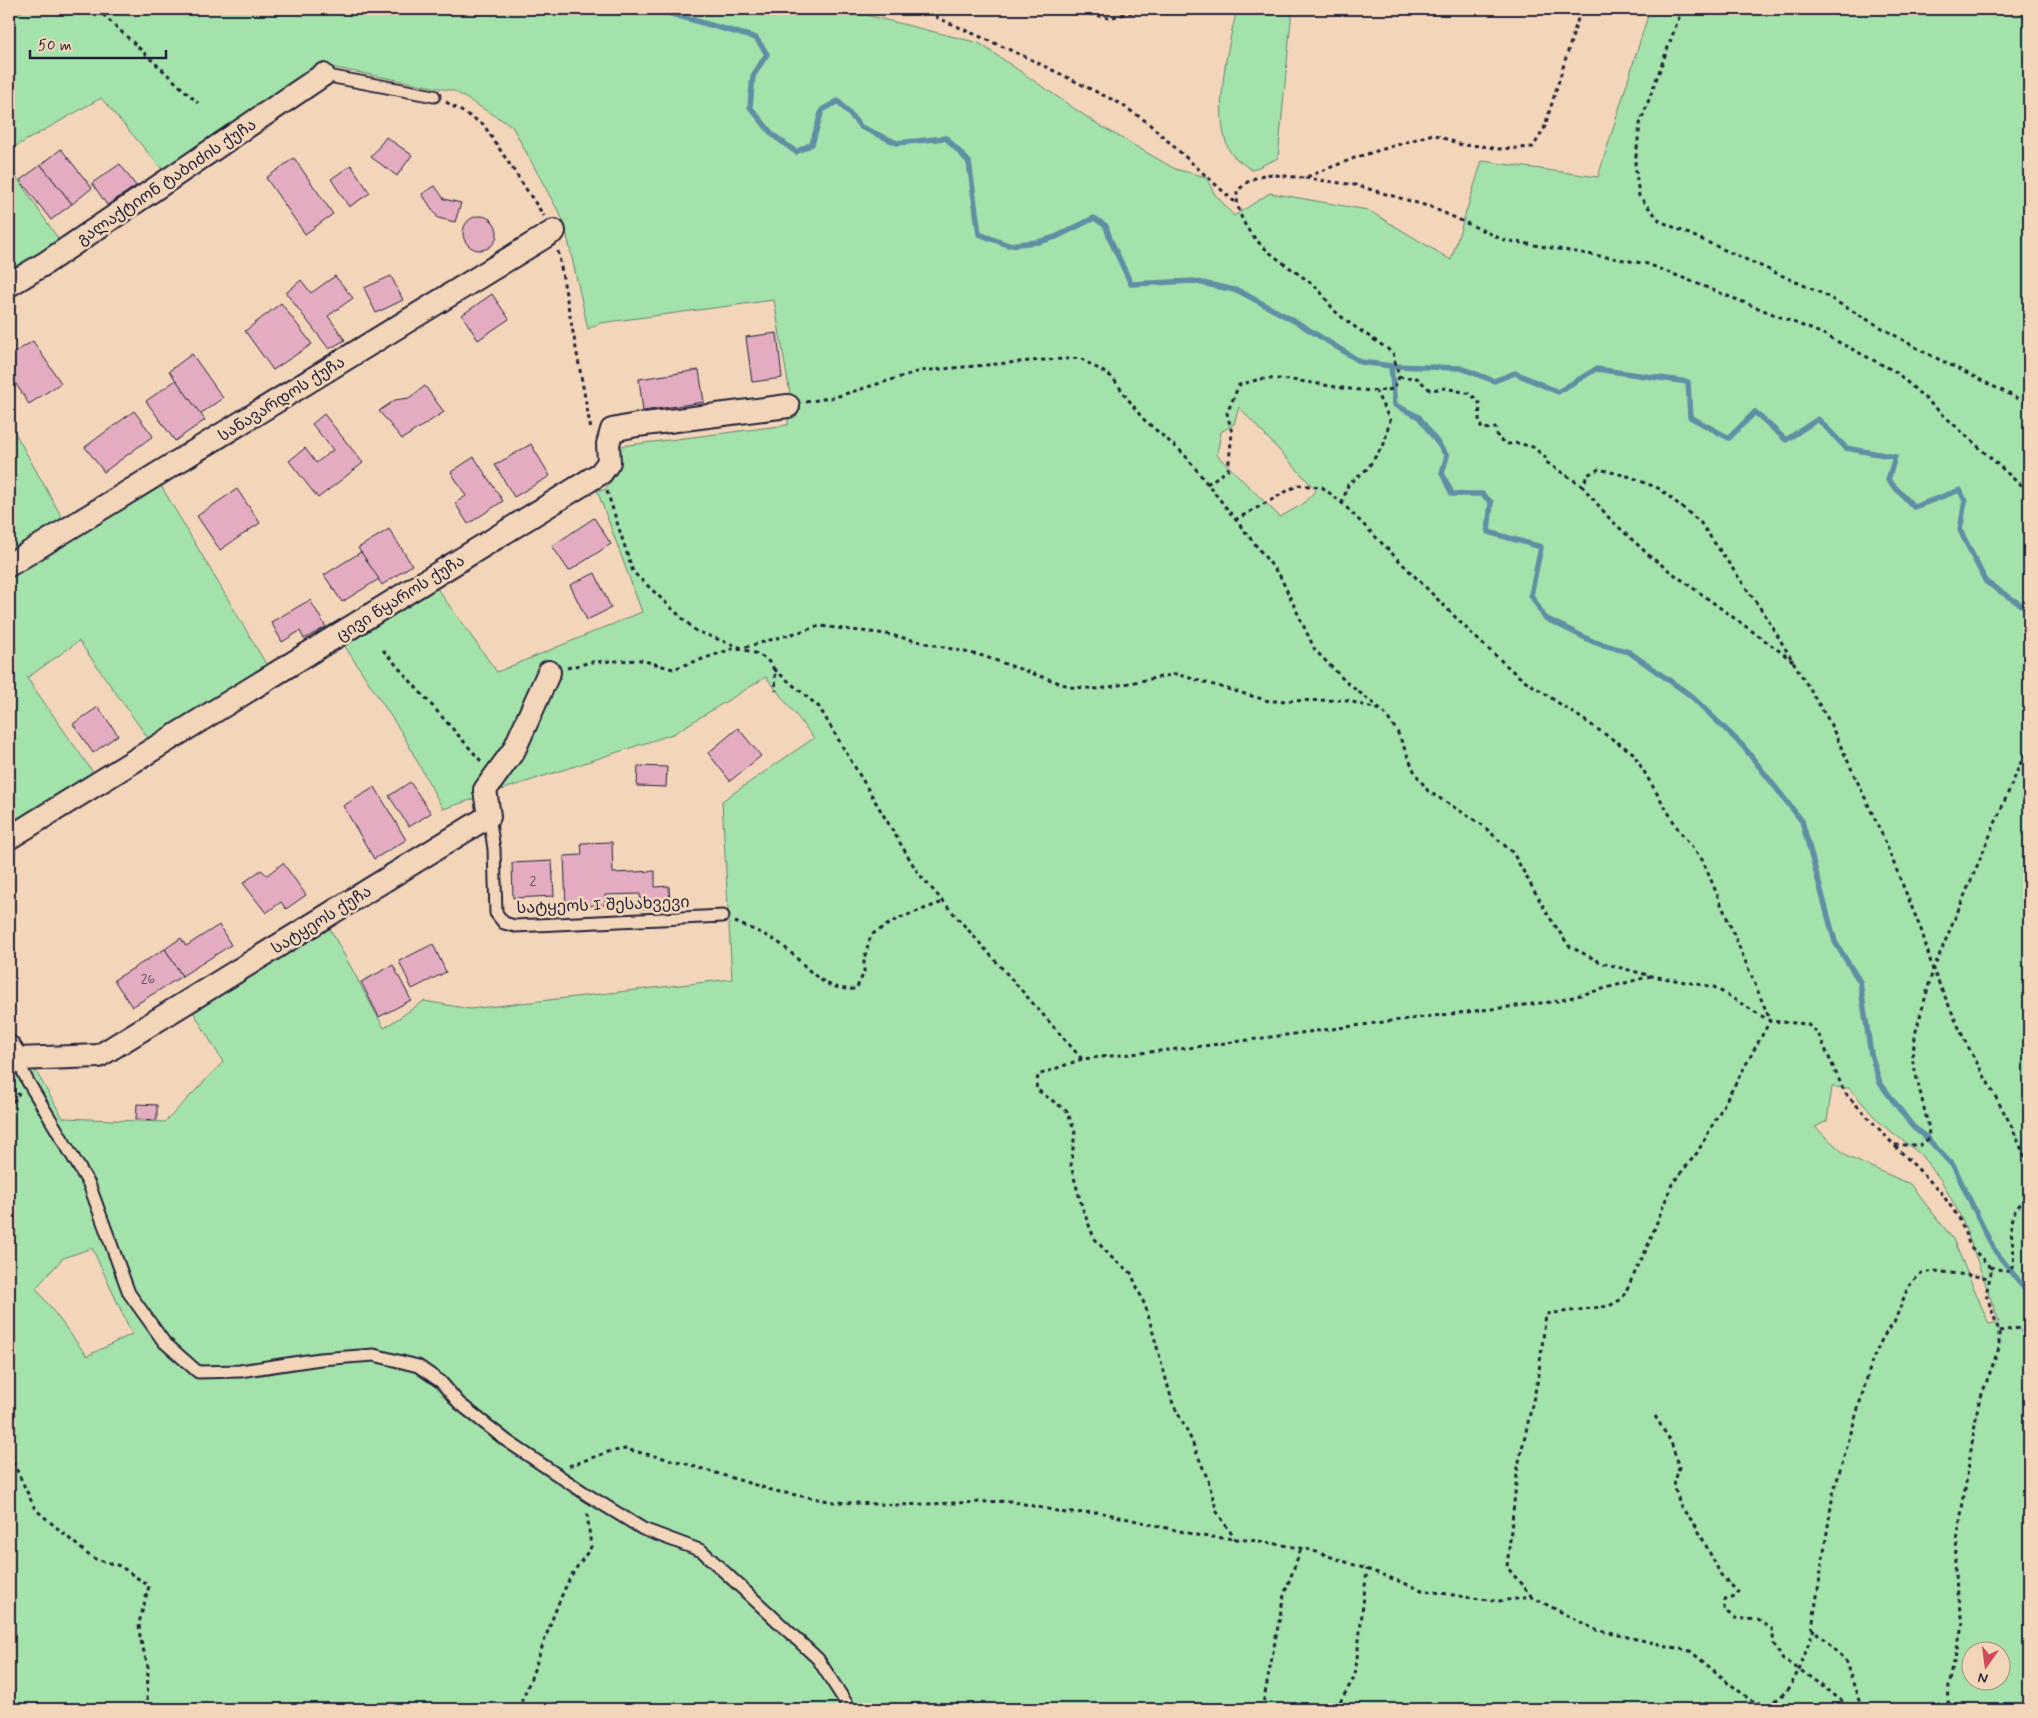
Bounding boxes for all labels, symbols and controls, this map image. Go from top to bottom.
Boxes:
scale bar [30,28,166,60]
text: 50 m [38,36,72,56]
street label: გალაქტიონ ტაბიძის ქუჩა [73,114,261,250]
street label: სანავარდოს ქუჩა [215,352,349,447]
street label: ცივი წყაროს ქუჩა [333,550,469,646]
house number: 2 [530,872,537,890]
street label: სატყეოს ქუჩა [268,881,376,959]
street label: სატყეოს I შესახვევი [516,892,690,919]
house number: 26 [141,970,156,988]
north arrow [1960,1640,2010,1690]
text: N [1976,1668,1990,1688]

